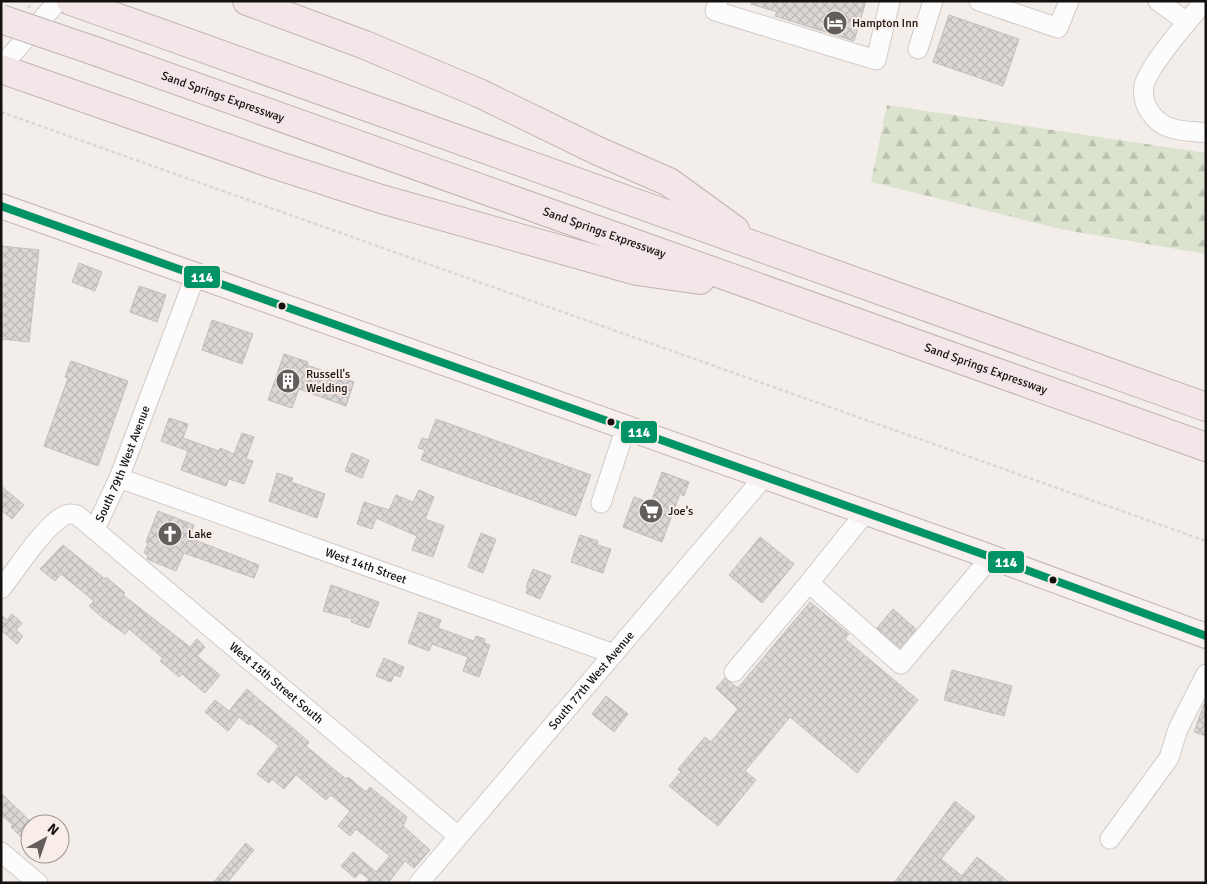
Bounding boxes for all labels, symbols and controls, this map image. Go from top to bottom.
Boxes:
hotel icon: Hampton Inn [822,10,848,36]
place label: Hampton Inn [852,16,918,31]
street label: Sand Springs Expressway [159,68,287,126]
street label: Sand Springs Expressway [541,204,668,262]
line badge: 114 [183,265,221,289]
text: 114 [191,269,214,286]
unlabelled marker [277,301,287,311]
street label: Sand Springs Expressway [922,340,1050,398]
place label: Russell's Welding [306,367,350,396]
building icon: Russell's Welding [275,368,301,394]
street label: South 79th West Avenue [92,403,153,524]
unlabelled marker [606,417,616,427]
line badge: 114 [620,420,658,444]
text: 114 [628,424,651,441]
supermarket icon: Joe's [638,498,664,524]
place label: Joe's [668,504,693,519]
church icon: Lake [157,521,183,547]
place label: Lake [188,527,212,542]
street label: West 14th Street [323,544,409,587]
line badge: 114 [987,550,1025,574]
text: 114 [995,554,1018,571]
unlabelled marker [1048,575,1058,585]
street label: South 77th West Avenue [545,628,637,733]
street label: West 15th Street South [226,639,326,727]
north arrow [20,814,70,864]
text: N [44,820,62,839]

